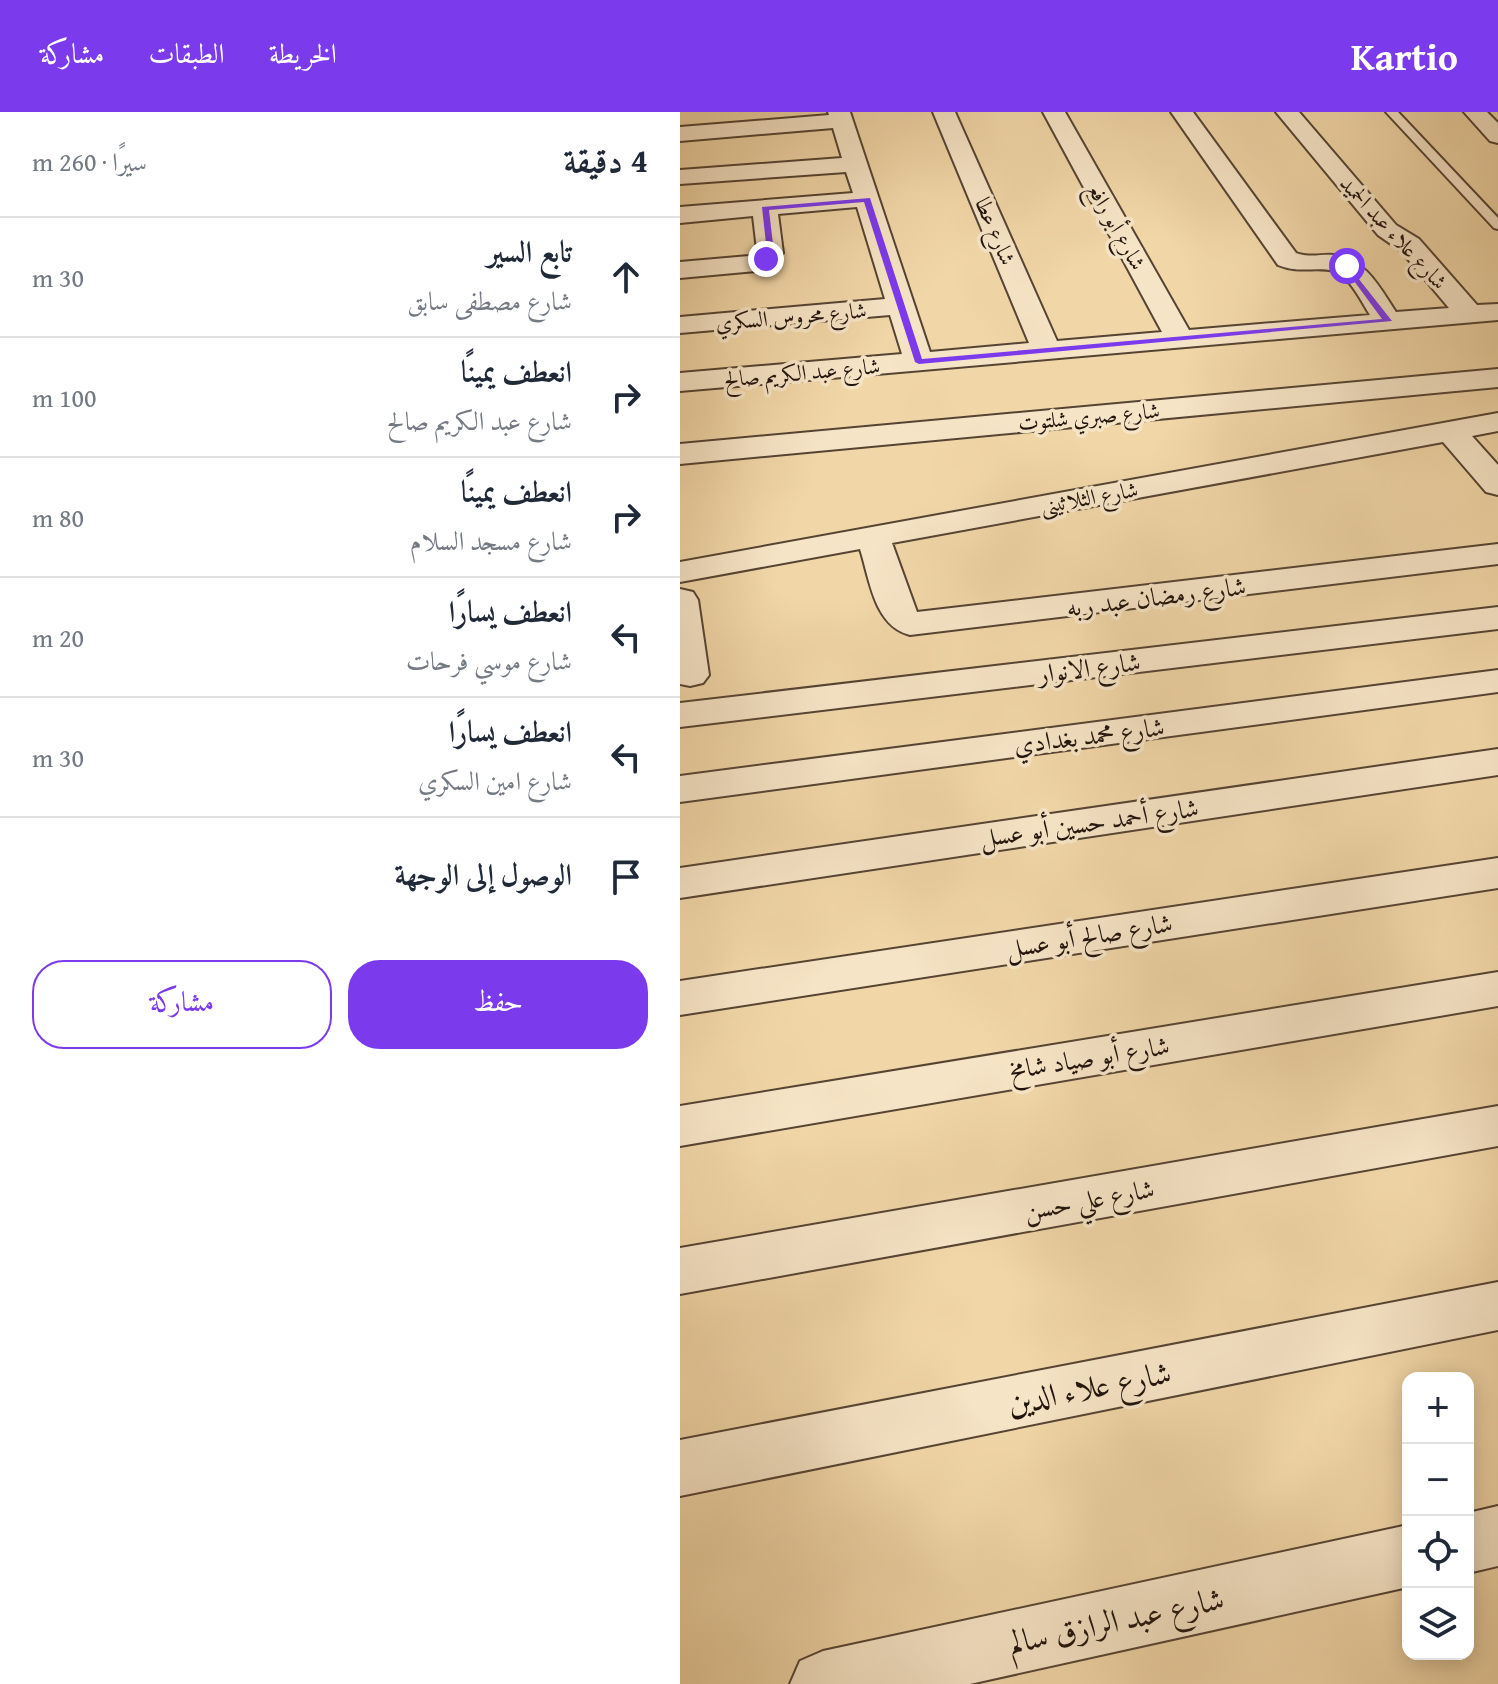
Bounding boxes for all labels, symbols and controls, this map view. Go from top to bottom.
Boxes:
text: Kartio [1351,28,1458,84]
text: مشاركة [40,32,104,73]
text: الطبقات [148,32,225,73]
text: الخريطة [269,32,337,73]
text: 4 دقيقة [564,135,648,184]
text: سيرًا · 260 m [32,142,147,181]
street label: شارع علاء عبد الحميد [1330,168,1455,298]
street label: شارع أبو رافع [1076,176,1154,278]
street label: شارع عطا [965,192,1025,271]
text: تابع السير [487,229,572,273]
route end [748,241,784,277]
route start [1329,248,1365,284]
icon: ahead [604,255,648,299]
text: 30 m [32,258,84,297]
text: شارع مصطفى سابق [407,281,572,320]
street label: شارع محروس السكري [714,293,868,342]
text: انعطف يمينًا [461,349,572,393]
street label: شارع عبد الكريم صالح [722,349,882,399]
icon: right [604,375,648,419]
text: 100 m [32,378,97,417]
street label: شارع صبري شلتوت [1017,394,1162,441]
text: شارع عبد الكريم صالح [387,401,572,440]
text: انعطف يمينًا [461,469,572,513]
street label: شارع الثلاثينى [1037,473,1141,524]
icon: right [604,495,648,539]
text: 80 m [32,498,84,537]
text: شارع مسجد السلام [410,521,572,560]
street label: شارع رمضان عبد ربه [1064,566,1248,629]
text: انعطف يسارًا [449,589,572,633]
icon: left [604,615,648,659]
text: 20 m [32,618,84,657]
text: شارع موسي فرحات [406,641,572,680]
street label: شارع الانوار [1032,641,1143,696]
street label: شارع محمد بغدادي [1011,706,1167,767]
text: انعطف يسارًا [449,709,572,753]
icon: left [604,735,648,779]
text: 30 m [32,738,84,777]
text: شارع امين السكري [418,761,572,800]
street label: شارع أحمد حسين أبو عسل [977,787,1201,860]
text: الوصول إلى الوجهة [394,852,572,896]
icon: arrive [604,855,648,899]
street label: شارع صالح أبو عسل [1003,903,1176,970]
button: مشاركة [32,960,332,1049]
button: حفظ [348,960,648,1049]
street label: شارع أبو صياد شامخ [1006,1025,1173,1092]
street label: شارع علي حسن [1021,1168,1158,1236]
street label: شارع علاء الدين [1003,1348,1176,1430]
map controls [1402,1372,1474,1660]
button: + [1402,1372,1474,1444]
button: − [1402,1444,1474,1516]
button: locate [1402,1516,1474,1588]
street label: شارع عبد الرازق سالم [1004,1574,1229,1671]
button: layers [1402,1588,1474,1660]

